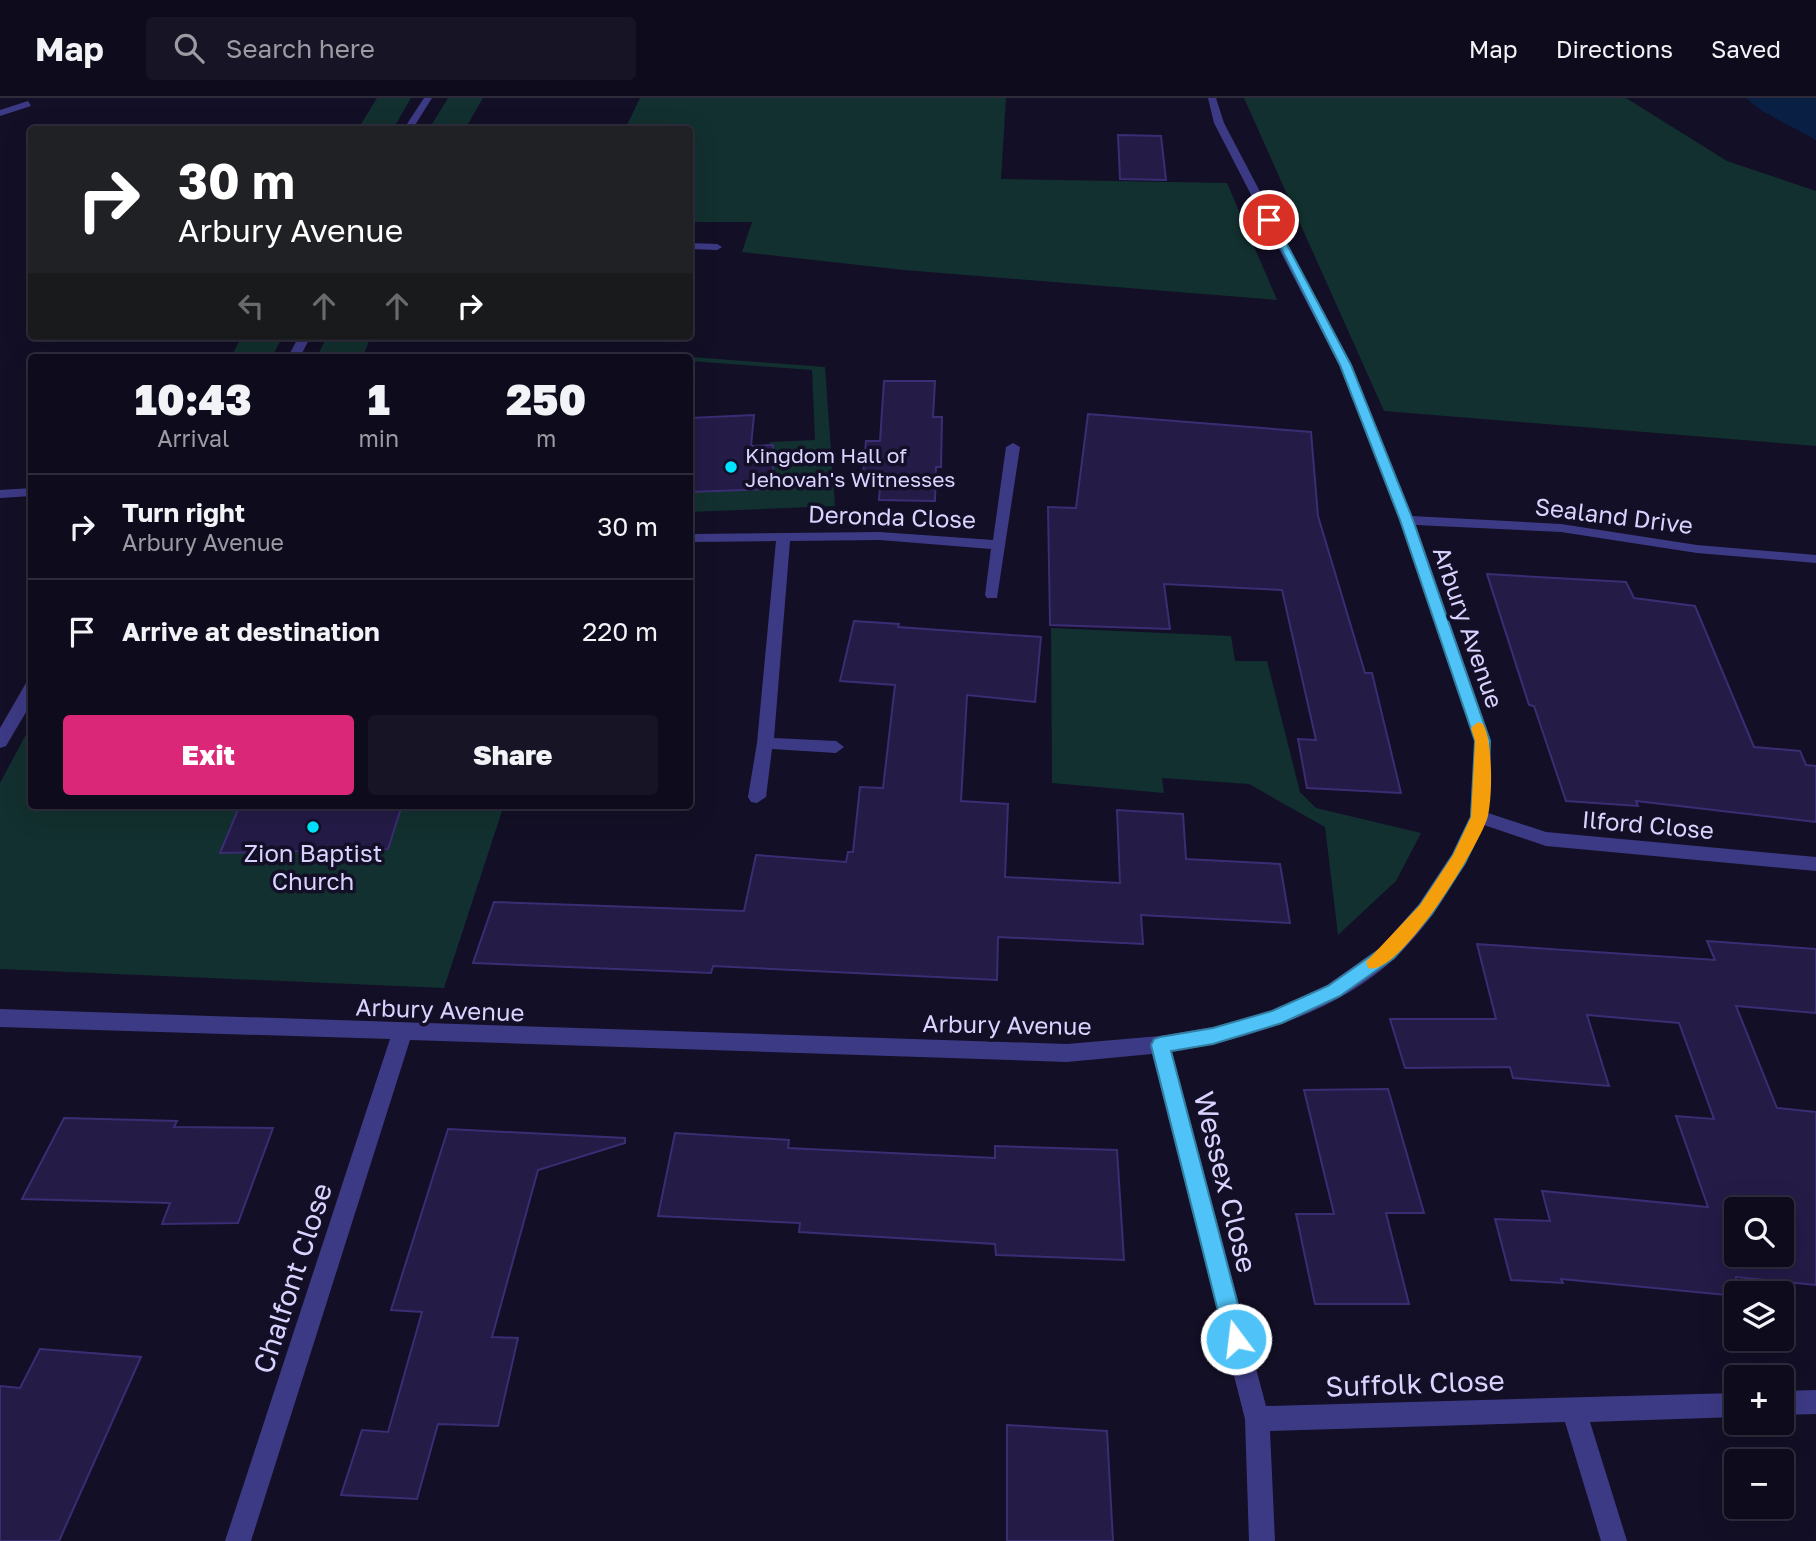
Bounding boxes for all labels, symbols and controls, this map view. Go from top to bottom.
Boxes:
search box [146,17,636,80]
text: Map [35,29,104,68]
icon: search [170,29,208,67]
text: Search here [226,33,375,64]
text: Map [1469,34,1518,63]
text: Directions [1556,34,1673,63]
text: Saved [1711,34,1781,63]
text: 30 m [178,151,295,210]
icon: right [63,154,154,245]
pin [1239,190,1299,250]
icon: arrive [1250,201,1288,239]
text: Arbury Avenue [178,211,403,249]
icon: left [232,287,270,325]
icon: ahead [305,287,343,325]
icon: ahead [378,287,416,325]
icon: right [451,287,489,325]
text: 10:43 [135,374,252,424]
text: 1 [368,374,390,424]
text: 250 [506,374,586,424]
text: Arrival [157,424,229,452]
text: min [358,424,399,452]
text: m [536,424,556,452]
place label: Kingdom Hall of Jehovah's Witnesses [745,442,955,492]
marker: Kingdom Hall of Jehovah's Witnesses [723,459,739,475]
street label: Sealand Drive [1533,491,1695,539]
text: Turn right [122,497,245,528]
street label: Deronda Close [807,499,977,533]
icon: right [63,508,101,546]
text: 30 m [597,511,658,542]
text: Arbury Avenue [122,528,284,556]
street label: Arbury Avenue [1428,542,1510,712]
icon: arrive [63,613,101,651]
text: Arrive at destination [122,616,380,647]
text: 220 m [582,616,658,647]
button: Exit [63,715,354,795]
button: Share [368,715,658,795]
street label: Ilford Close [1581,804,1715,844]
marker: Zion Baptist Church [305,819,321,835]
place label: Zion Baptist Church [244,838,382,895]
street label: Arbury Avenue [355,992,525,1026]
street label: Arbury Avenue [922,1008,1092,1040]
street label: Wessex Close [1188,1088,1264,1276]
street label: Chalfont Close [246,1179,338,1377]
map controls [1724,1197,1794,1519]
button: search [1724,1197,1794,1267]
button: layers [1724,1281,1794,1351]
position arrow [1199,1302,1273,1376]
street label: Suffolk Close [1325,1363,1505,1403]
button: + [1724,1365,1794,1435]
button: − [1724,1449,1794,1519]

